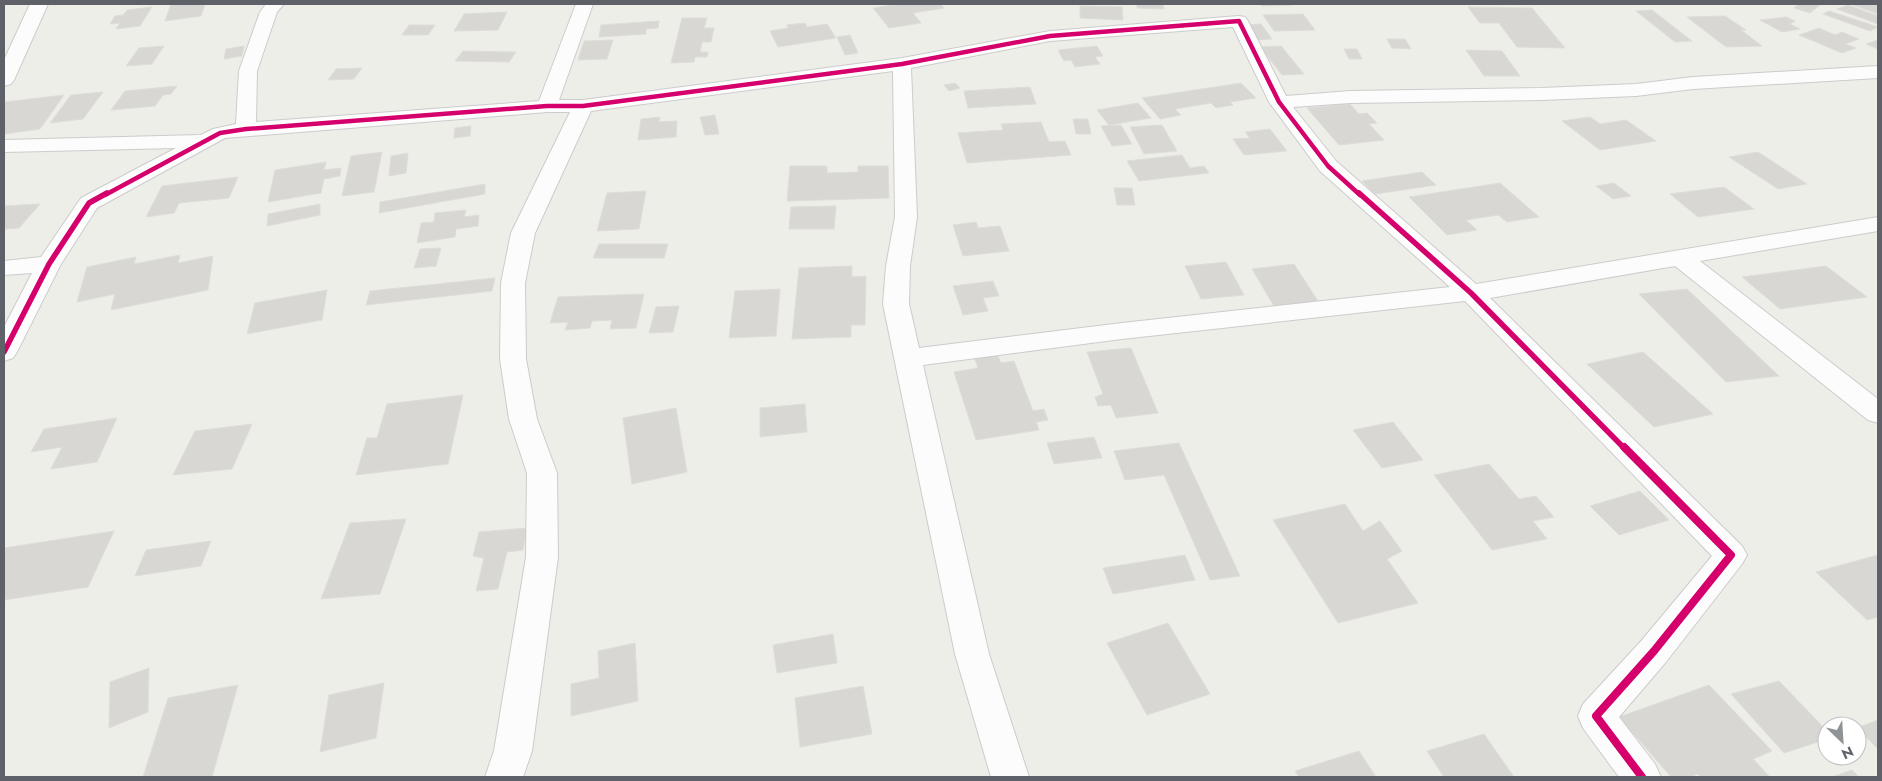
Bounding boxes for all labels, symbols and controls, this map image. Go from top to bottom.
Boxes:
north arrow [1817,716,1867,766]
text: N [1838,741,1857,764]

